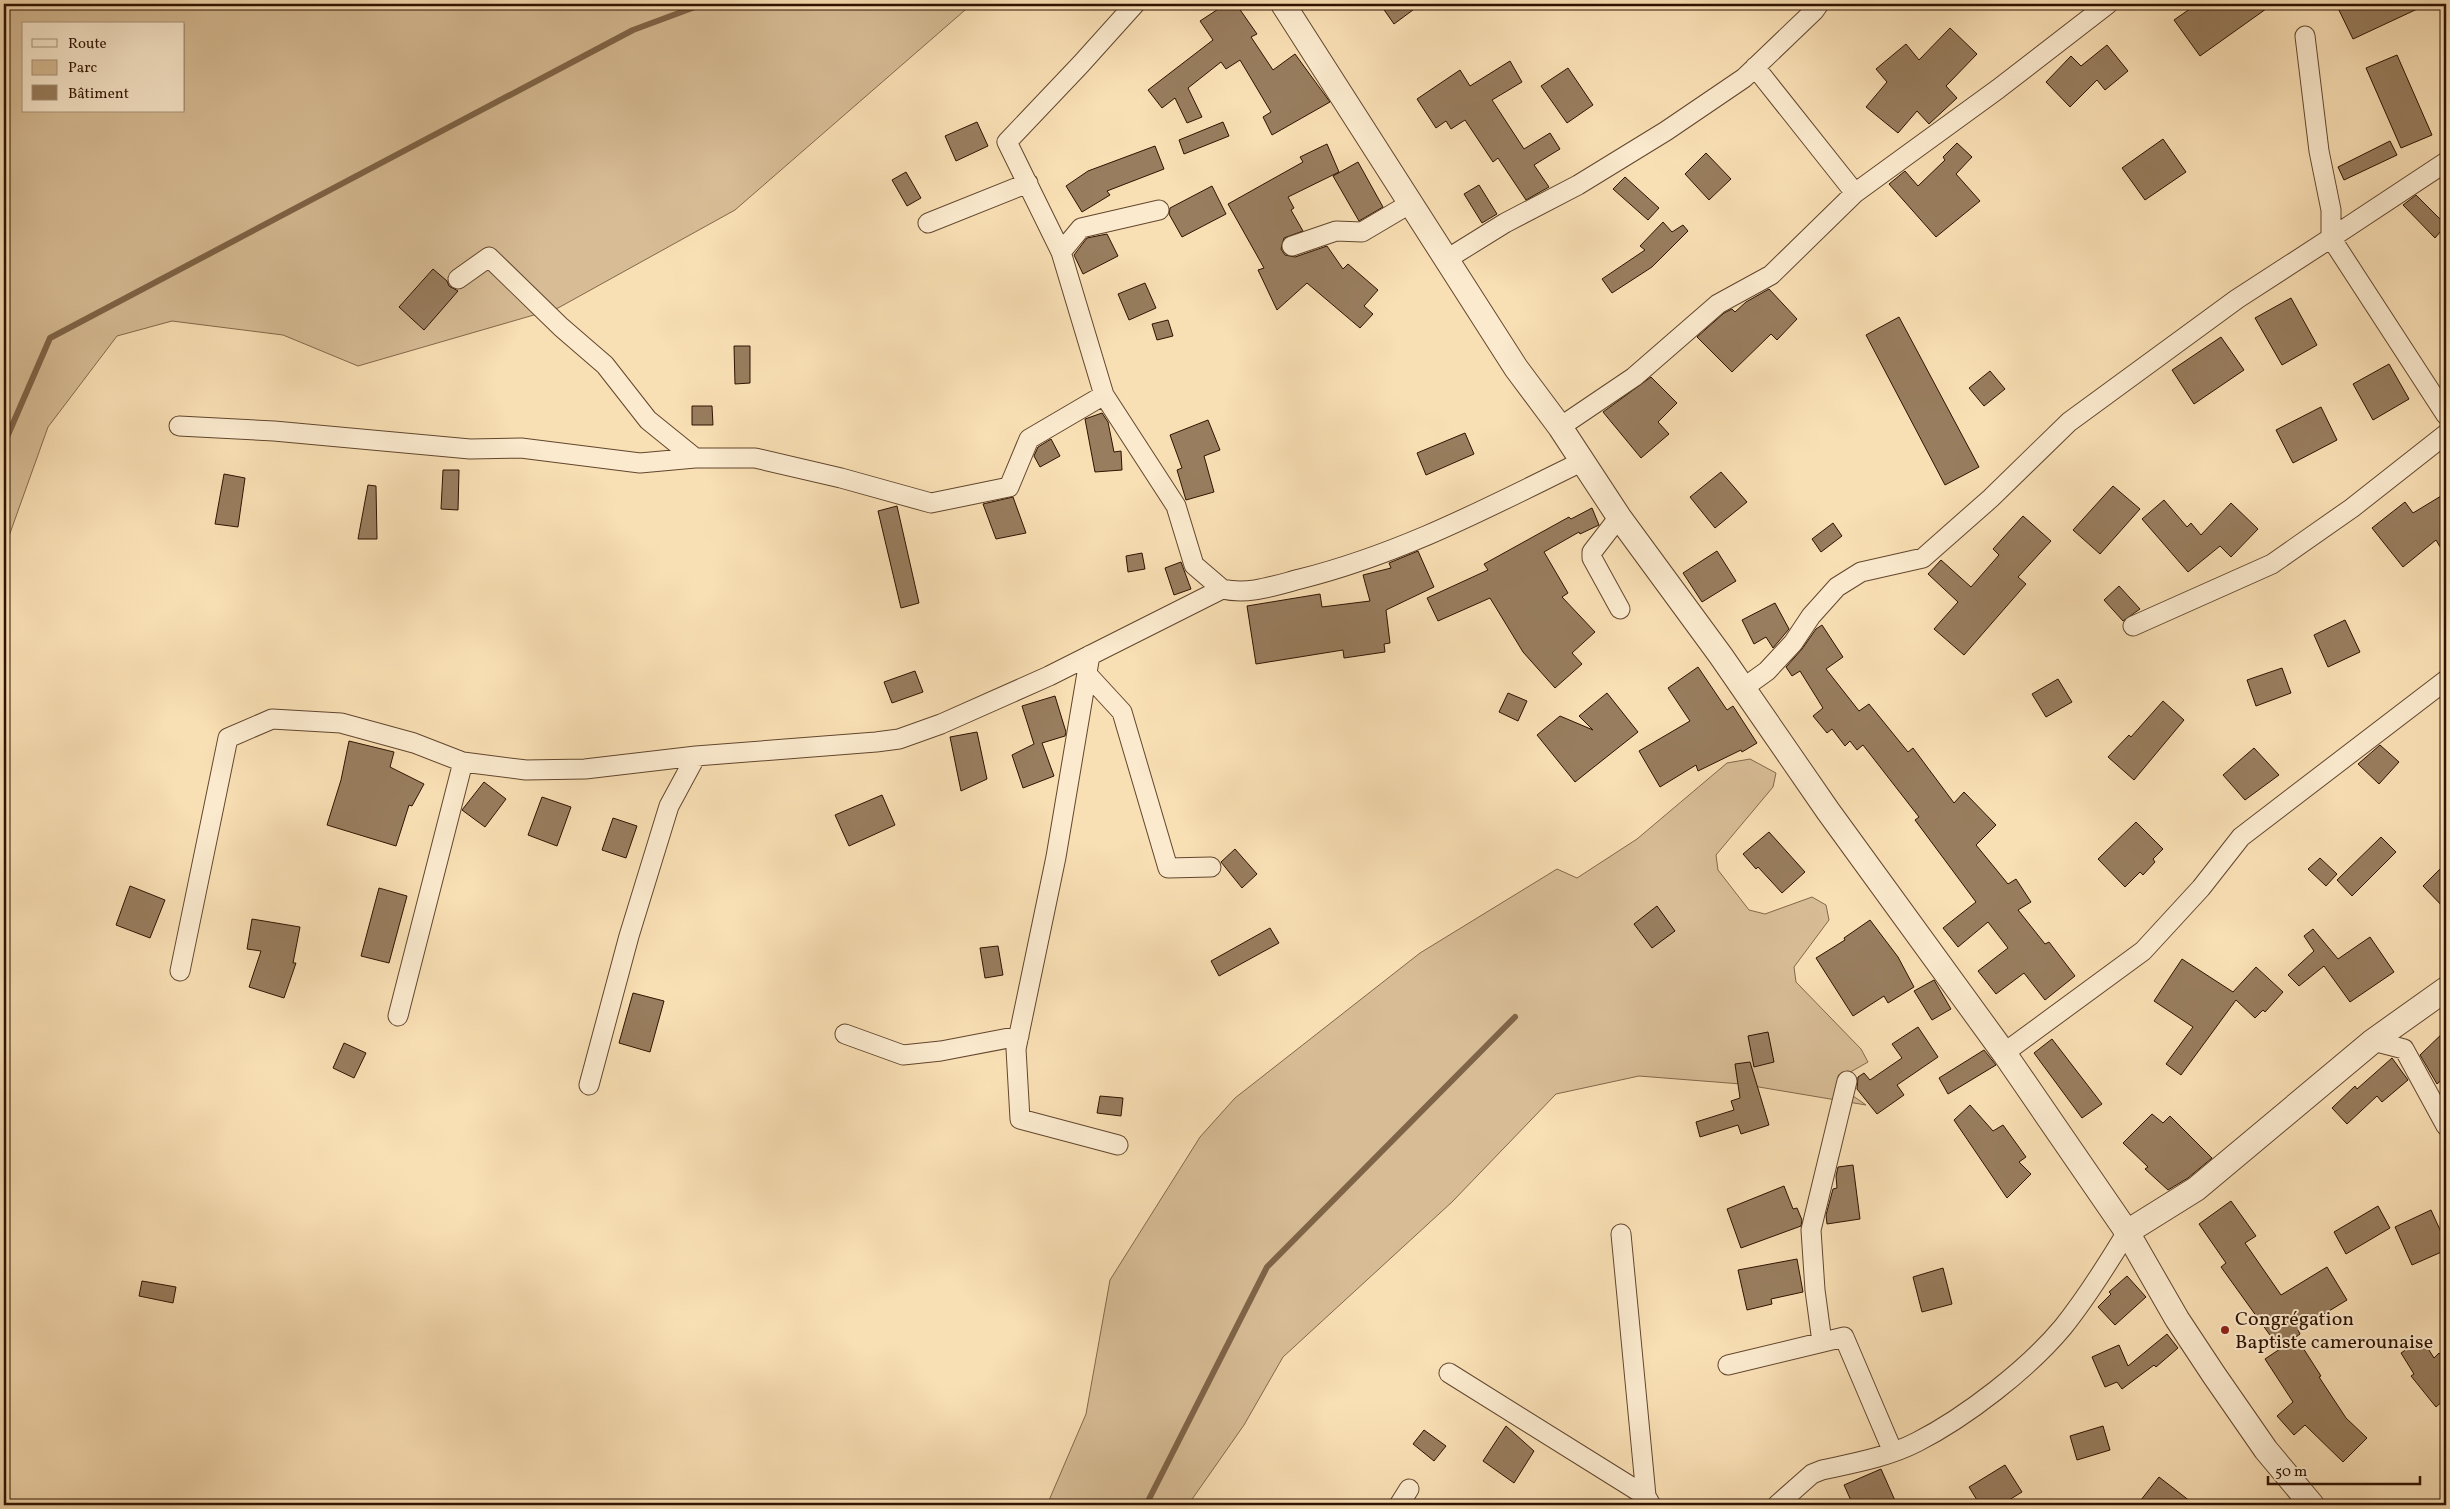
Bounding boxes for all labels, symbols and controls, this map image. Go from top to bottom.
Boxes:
legend [22,22,185,112]
text: Route [68,34,107,55]
text: Parc [68,58,97,79]
text: Bâtiment [68,84,129,105]
place label: Congrégation Baptiste camerounaise [2235,1306,2433,1357]
marker: Congrégation Baptiste camerounaise [2219,1324,2231,1336]
scale bar [2268,1454,2420,1486]
text: 50 m [2275,1462,2307,1483]

